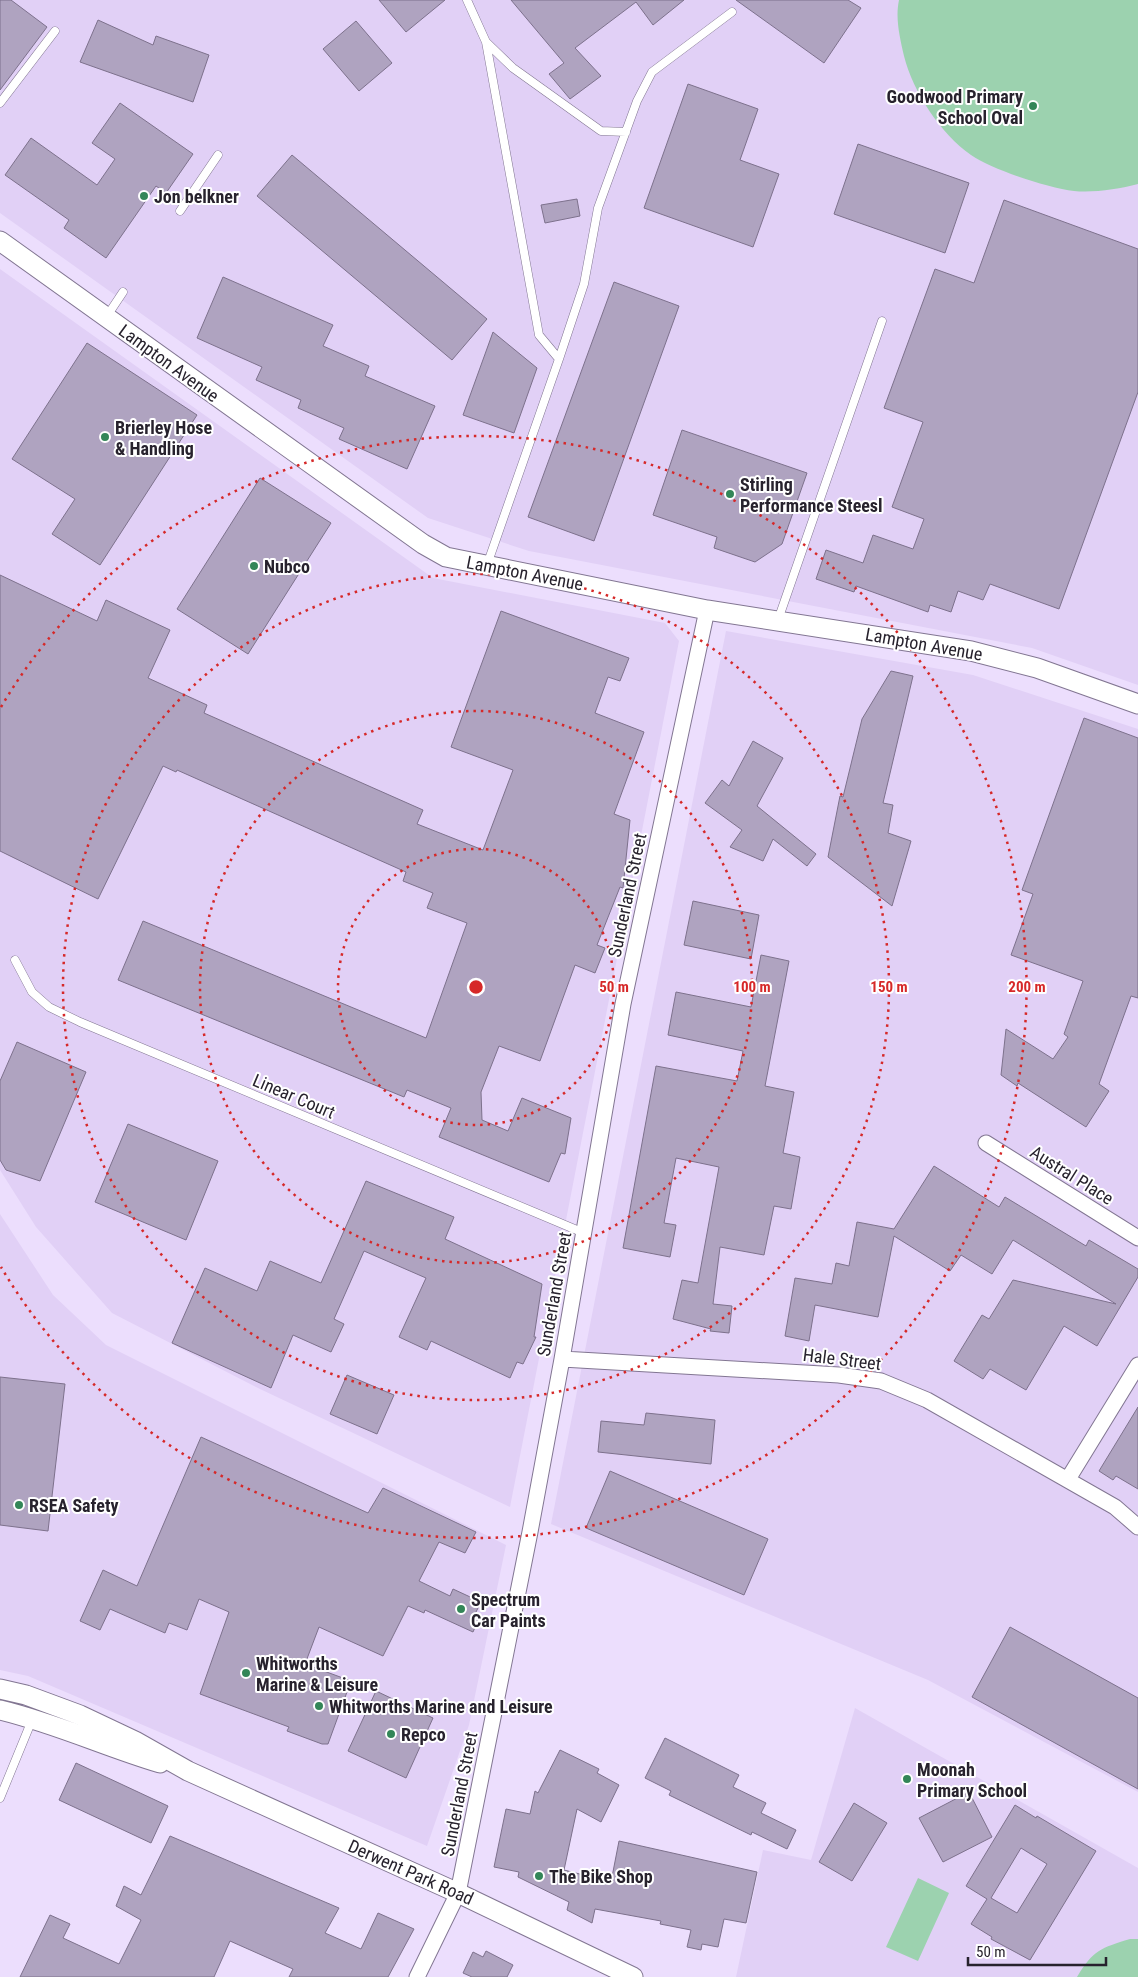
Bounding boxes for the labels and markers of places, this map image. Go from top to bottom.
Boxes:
place label: Goodwood Primary School Oval [887,86,1023,128]
marker: Goodwood Primary School Oval [1027,100,1039,112]
place label: Jon belkner [154,186,239,207]
marker: Jon belkner [138,190,150,202]
place label: Brierley Hose & Handling [115,417,213,459]
marker: Brierley Hose & Handling [99,431,111,443]
place label: Stirling Performance Steesl [740,474,883,516]
marker: Stirling Performance Steesl [724,488,736,500]
place label: Nubco [264,556,310,577]
marker: Nubco [248,560,260,572]
centre of rings [467,978,485,996]
place label: RSEA Safety [29,1495,118,1516]
marker: RSEA Safety [13,1499,25,1511]
place label: Spectrum Car Paints [471,1589,546,1631]
marker: Spectrum Car Paints [455,1603,467,1615]
place label: Whitworths Marine & Leisure [256,1653,378,1695]
marker: Whitworths Marine & Leisure [240,1667,252,1679]
place label: Whitworths Marine and Leisure [329,1696,553,1717]
marker: Whitworths Marine and Leisure [313,1700,325,1712]
place label: Repco [401,1724,446,1745]
marker: Repco [385,1728,397,1740]
place label: Moonah Primary School [917,1759,1027,1801]
marker: Moonah Primary School [901,1773,913,1785]
place label: The Bike Shop [549,1866,653,1887]
marker: The Bike Shop [533,1870,545,1882]

